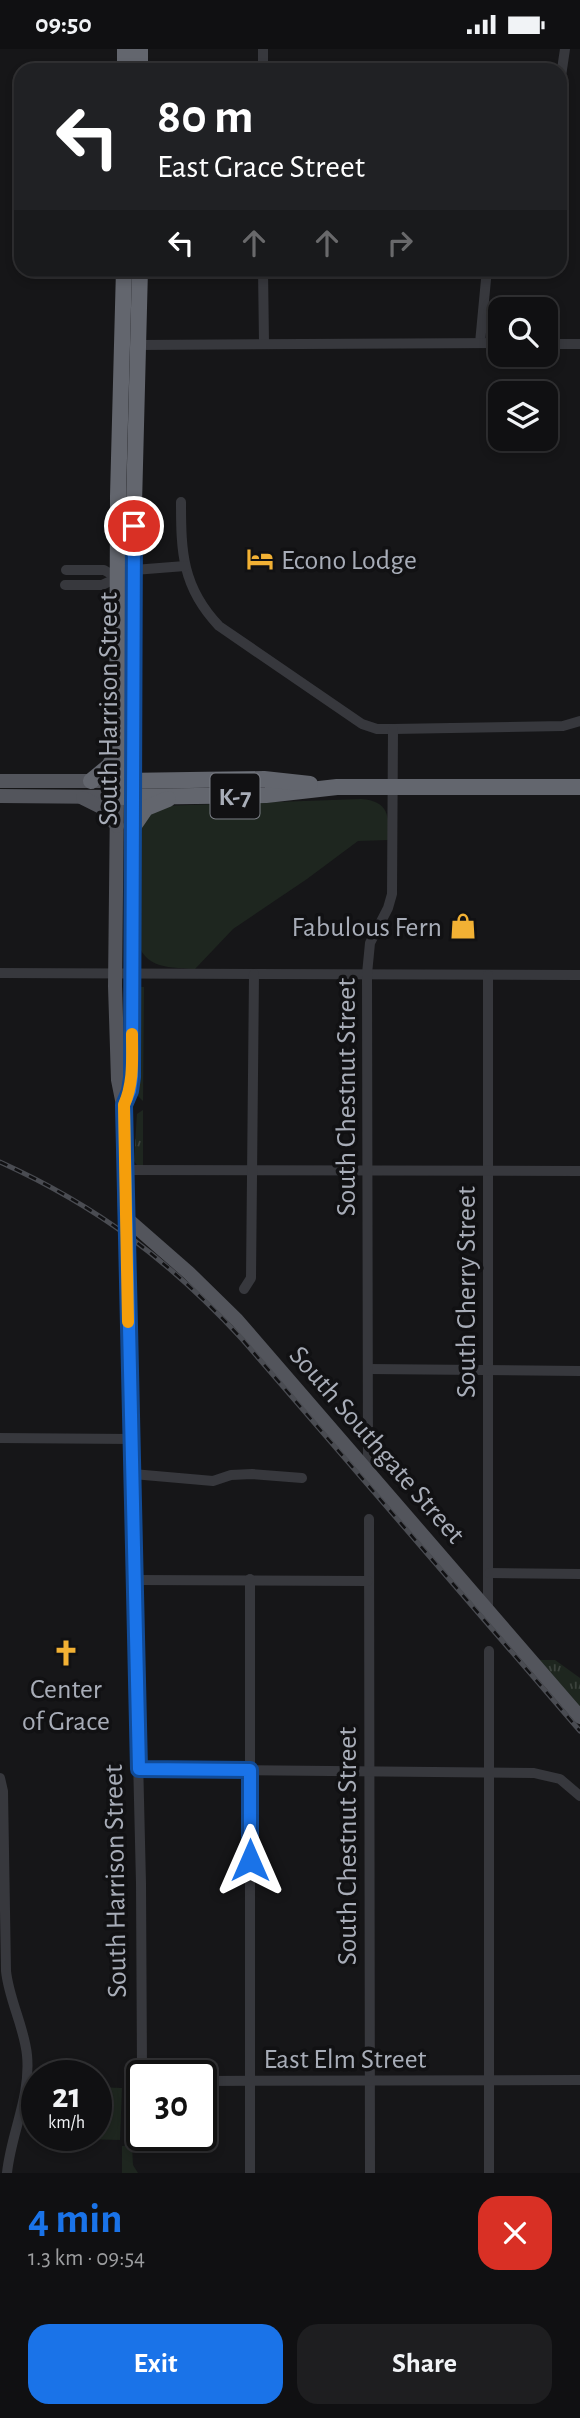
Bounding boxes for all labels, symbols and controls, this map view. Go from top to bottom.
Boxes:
text: 09:50 [35,11,92,37]
icon: left [42,91,133,182]
text: 80 m [157,93,254,142]
text: East Grace Street [157,151,365,183]
icon: left [162,224,200,262]
icon: ahead [235,224,273,262]
icon: ahead [308,224,346,262]
icon: right [381,224,419,262]
map controls [488,297,558,451]
button: search [488,297,558,367]
button: layers [488,381,558,451]
pin [104,496,164,556]
icon: arrive [115,507,153,545]
hotel icon: Econo Lodge [245,544,275,574]
place label: Econo Lodge [281,547,417,575]
street label: South Harrison Street [95,592,123,826]
road number: K-7 [210,773,260,818]
shop icon: Fabulous Fern [448,911,478,941]
place label: Fabulous Fern [292,914,442,942]
street label: South Chestnut Street [333,978,361,1216]
street label: South Cherry Street [453,1186,481,1398]
street label: South Southgate Street [284,1341,469,1549]
church icon: Center of Grace [51,1638,81,1668]
place label: Center of Grace [22,1676,110,1736]
street label: South Chestnut Street [334,1727,362,1965]
street label: South Harrison Street [100,1764,132,1998]
position arrow [213,1823,287,1897]
street label: East Elm Street [263,2046,427,2074]
speed limit sign: 30 [126,2060,217,2151]
text: 21 [52,2079,81,2114]
text: km/h [48,2114,85,2132]
button: close [478,2196,552,2270]
text: 4 min [28,2198,123,2240]
text: 1.3 km · 09:54 [28,2247,145,2270]
button: Exit [28,2324,283,2404]
button: Share [297,2324,552,2404]

